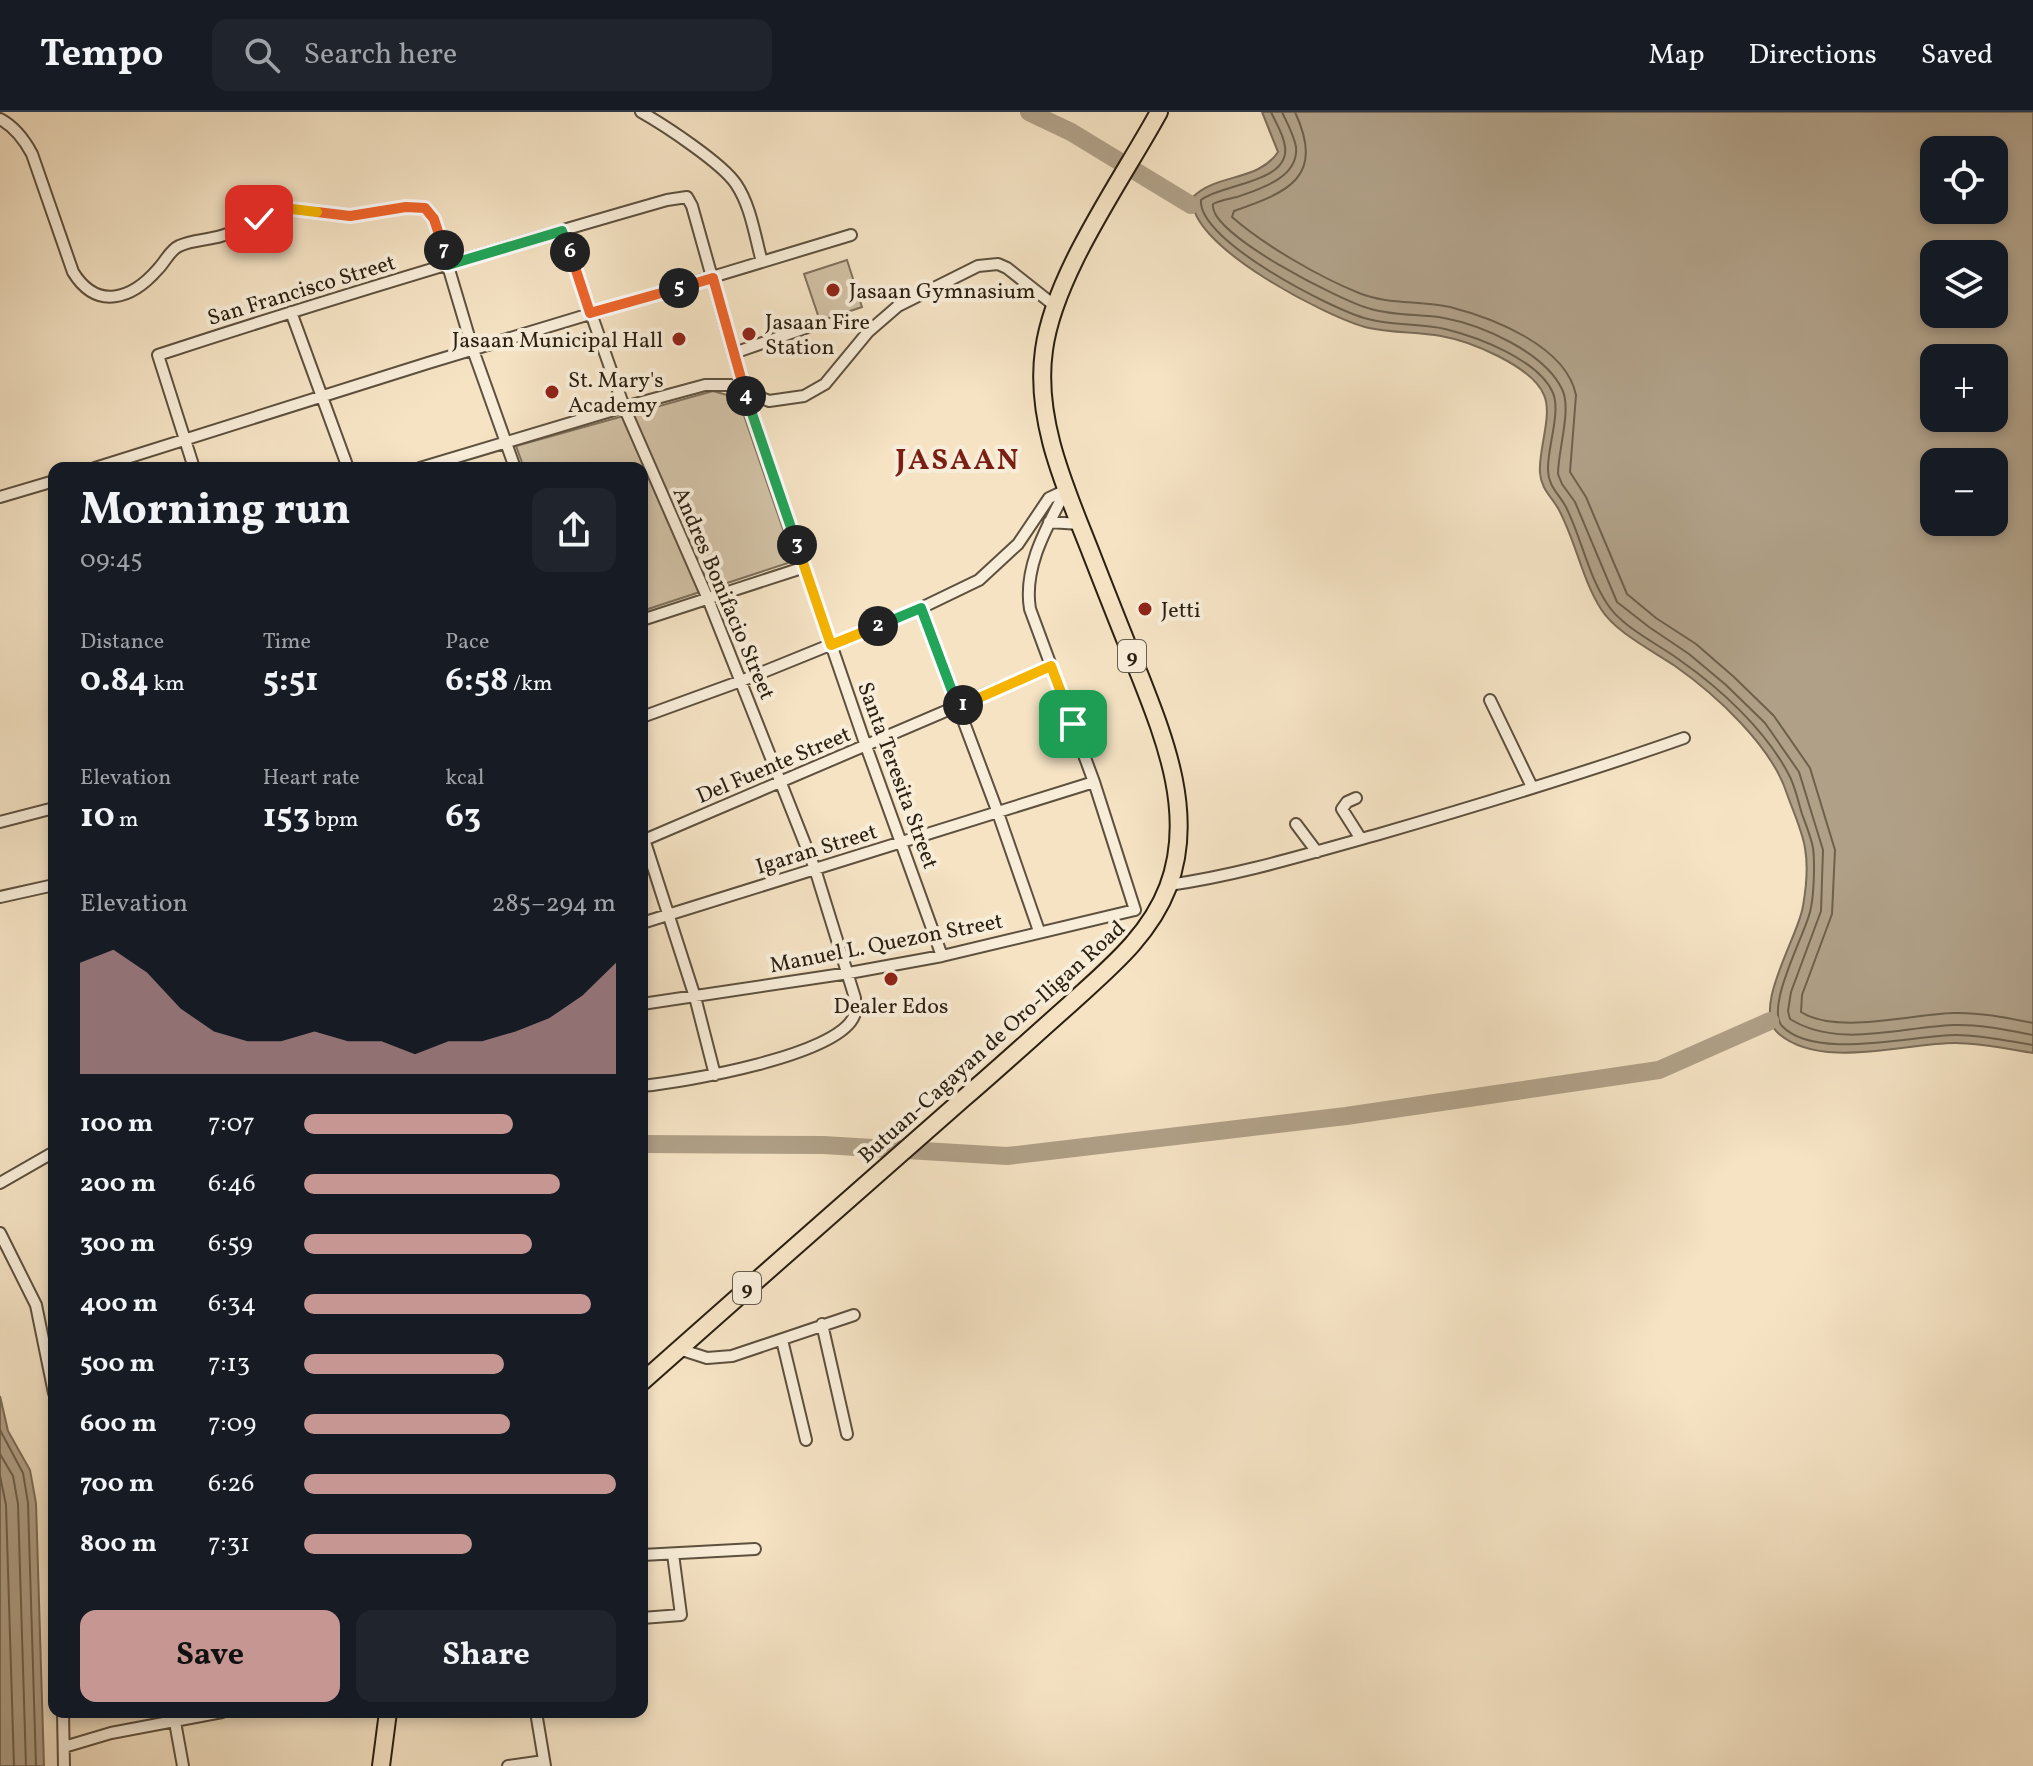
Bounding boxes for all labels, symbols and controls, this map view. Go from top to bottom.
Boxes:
search box [212,19,772,91]
text: Tempo [40,29,164,82]
icon: search [240,33,284,77]
text: Search here [304,34,457,76]
text: Map [1649,36,1705,75]
text: Directions [1749,36,1877,75]
text: Saved [1921,36,1993,75]
map controls [1920,136,2008,536]
button: locate [1920,136,2008,224]
pin [225,185,293,253]
icon: check [237,197,281,241]
pin: 7 [424,230,464,270]
pin: 6 [550,232,590,272]
text: 7 [439,234,449,265]
text: 6 [564,236,576,267]
button: layers [1920,240,2008,328]
street label: San Francisco Street [204,248,400,335]
pin: 5 [659,268,699,308]
text: 5 [674,272,684,303]
place label: Jasaan Gymnasium [849,277,1036,308]
marker: Jasaan Gymnasium [824,281,842,299]
place label: Jasaan Fire Station [765,308,870,364]
marker: Jasaan Fire Station [740,325,758,343]
place label: Jasaan Municipal Hall [452,326,663,357]
marker: Jasaan Municipal Hall [670,330,688,348]
button: + [1920,344,2008,432]
place label: St. Mary's Academy [568,366,664,422]
pin: 4 [726,376,766,416]
text: 4 [739,380,753,411]
marker: St. Mary's Academy [543,383,561,401]
district label: JASAAN [894,440,1021,482]
button: − [1920,448,2008,536]
text: Morning run [80,481,351,542]
street label: Andres Bonifacio Street [664,483,782,705]
button: share [532,488,616,572]
pin: 3 [777,525,817,565]
text: 3 [791,529,803,560]
text: 09:45 [80,542,143,578]
place label: Jetti [1161,596,1201,627]
marker: Jetti [1136,600,1154,618]
pin: 2 [858,606,898,646]
text: 2 [872,610,884,641]
text: Distance [80,627,164,658]
text: Time [263,627,311,658]
text: Pace [445,627,489,658]
road number: 9 [1118,640,1146,672]
text: 0.84 [80,658,149,705]
text: 5:51 [263,658,319,705]
text: 6:58 [445,658,509,705]
text: km [149,669,185,700]
text: /km [509,669,552,700]
street label: Santa Teresita Street [848,678,945,874]
pin: 1 [943,685,983,725]
text: 1 [959,689,967,720]
pin [1039,690,1107,758]
icon: arrive [1051,702,1095,746]
street label: Del Fuente Street [692,720,856,813]
text: Elevation [80,763,171,794]
text: Heart rate [263,763,360,794]
text: kcal [445,763,484,794]
text: 10 [80,794,115,841]
text: 153 [263,794,310,841]
text: 63 [445,794,481,841]
text: m [115,805,139,836]
text: bpm [310,805,359,836]
street label: Igaran Street [752,817,881,884]
text: Elevation [80,886,188,922]
text: 285–294 m [492,886,616,922]
street label: Manuel L. Quezon Street [767,907,1006,982]
street label: Butuan-Cagayan de Oro-Iligan Road [852,914,1133,1172]
marker: Dealer Edos [882,970,900,988]
place label: Dealer Edos [834,992,948,1023]
text: 100 m [80,1106,153,1142]
text: 7:07 [208,1106,255,1142]
text: 200 m [80,1166,156,1202]
text: 6:46 [208,1166,256,1202]
text: 300 m [80,1226,156,1262]
text: 6:59 [208,1226,253,1262]
road number: 9 [733,1272,761,1304]
text: 400 m [80,1286,158,1322]
text: 6:34 [208,1286,256,1322]
text: 500 m [80,1346,155,1382]
text: 7:13 [208,1346,250,1382]
text: 600 m [80,1406,157,1442]
text: 7:09 [208,1406,256,1442]
text: 700 m [80,1466,154,1502]
text: 6:26 [208,1466,254,1502]
text: 800 m [80,1526,157,1562]
text: 7:31 [208,1526,250,1562]
button: Save [80,1610,340,1702]
button: Share [356,1610,616,1702]

